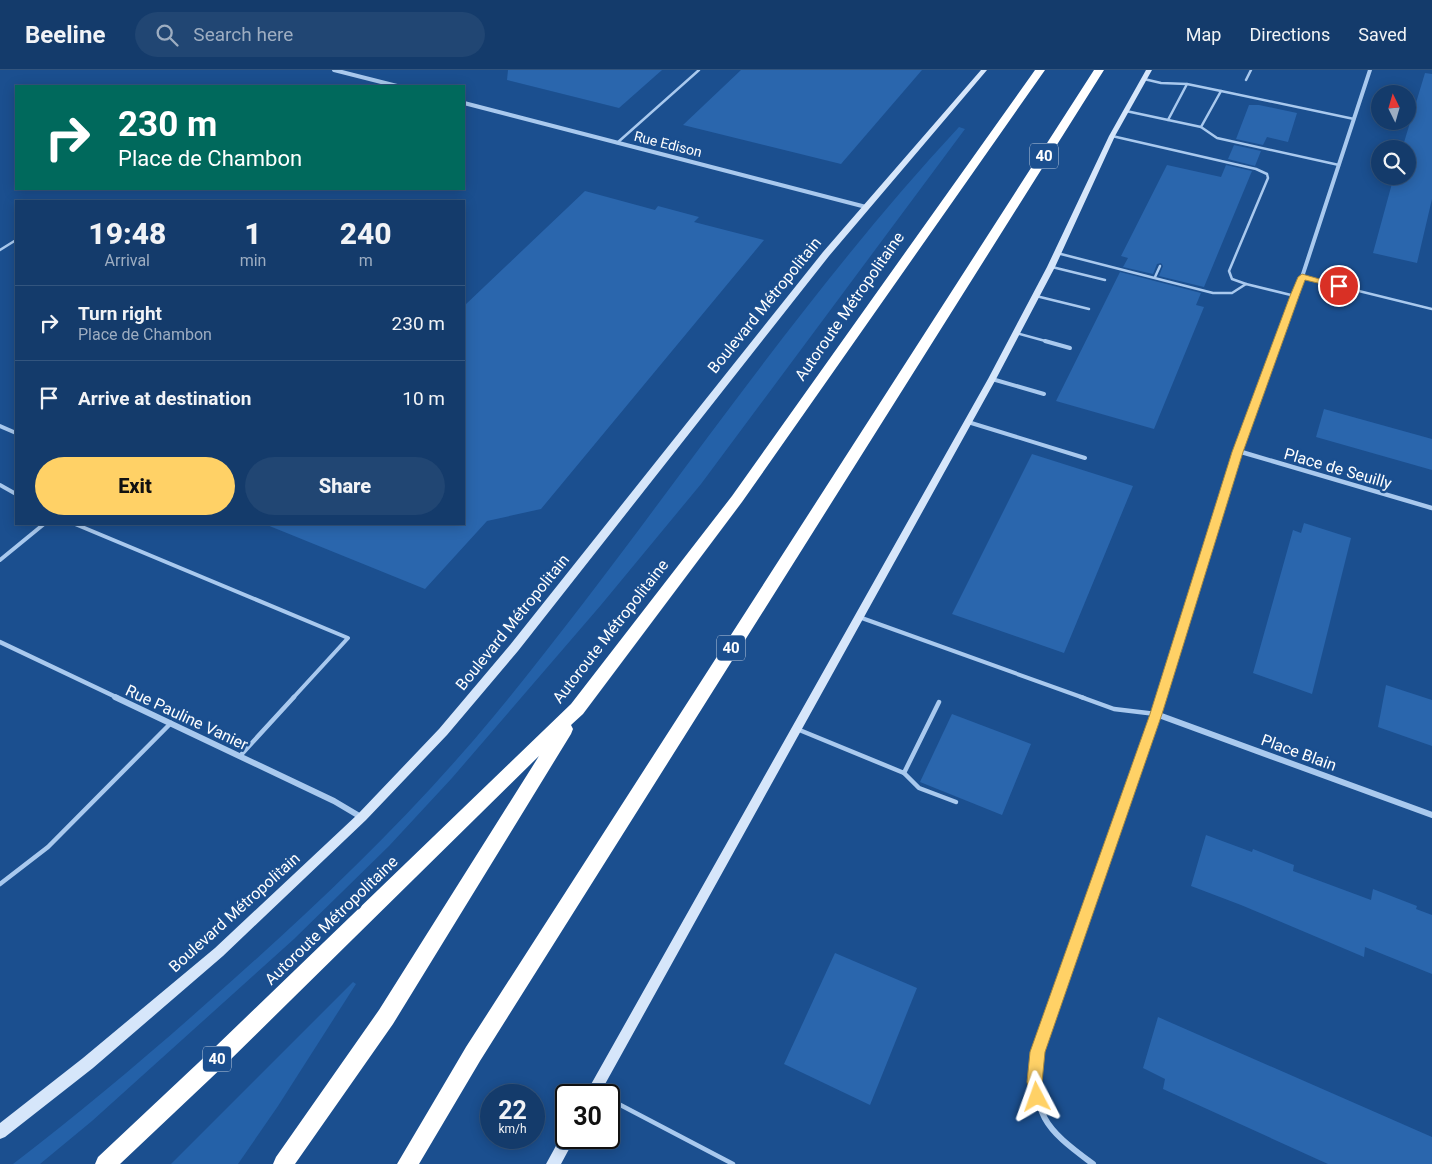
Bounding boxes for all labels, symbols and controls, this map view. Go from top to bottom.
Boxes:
search box [135,12,485,57]
text: Beeline [25,21,105,49]
icon: search [153,21,181,49]
text: Search here [193,23,293,46]
text: Map [1186,24,1221,45]
text: Directions [1249,24,1330,45]
text: Saved [1358,24,1407,45]
north arrow [1371,85,1416,130]
map controls [1371,85,1416,185]
text: 230 m [118,104,217,145]
icon: right [35,105,100,170]
street label: Rue Edison [632,128,704,160]
button: search [1371,140,1416,185]
road number: 40 [1030,144,1058,168]
text: Place de Chambon [118,146,302,171]
text: 19:48 [88,216,166,251]
text: 1 [244,216,262,251]
text: 240 [340,216,392,251]
street label: Autoroute Métropolitaine [791,228,908,384]
street label: Boulevard Métropolitain [704,234,825,377]
text: Arrival [105,251,150,270]
text: min [240,251,266,270]
text: m [359,251,373,270]
pin [1318,265,1360,307]
icon: arrive [1325,272,1353,300]
text: Turn right [78,302,162,325]
icon: right [35,309,63,337]
text: 230 m [392,312,445,335]
text: Place de Chambon [78,325,212,344]
icon: arrive [35,384,63,412]
text: Arrive at destination [78,387,251,410]
text: 10 m [402,387,445,410]
street label: Place de Seuilly [1282,444,1394,493]
button: Exit [35,457,235,515]
button: Share [245,457,445,515]
street label: Boulevard Métropolitain [452,551,573,694]
street label: Autoroute Métropolitaine [548,556,672,707]
road number: 40 [717,636,745,660]
street label: Rue Pauline Vanier [123,681,252,754]
street label: Place Blain [1259,730,1339,775]
street label: Boulevard Métropolitain [165,849,304,976]
street label: Autoroute Métropolitaine [261,852,402,989]
road number: 40 [203,1046,231,1072]
position arrow [1010,1070,1062,1122]
speed limit sign: 30 [555,1084,620,1149]
text: 22 [498,1096,527,1125]
text: km/h [498,1122,527,1136]

